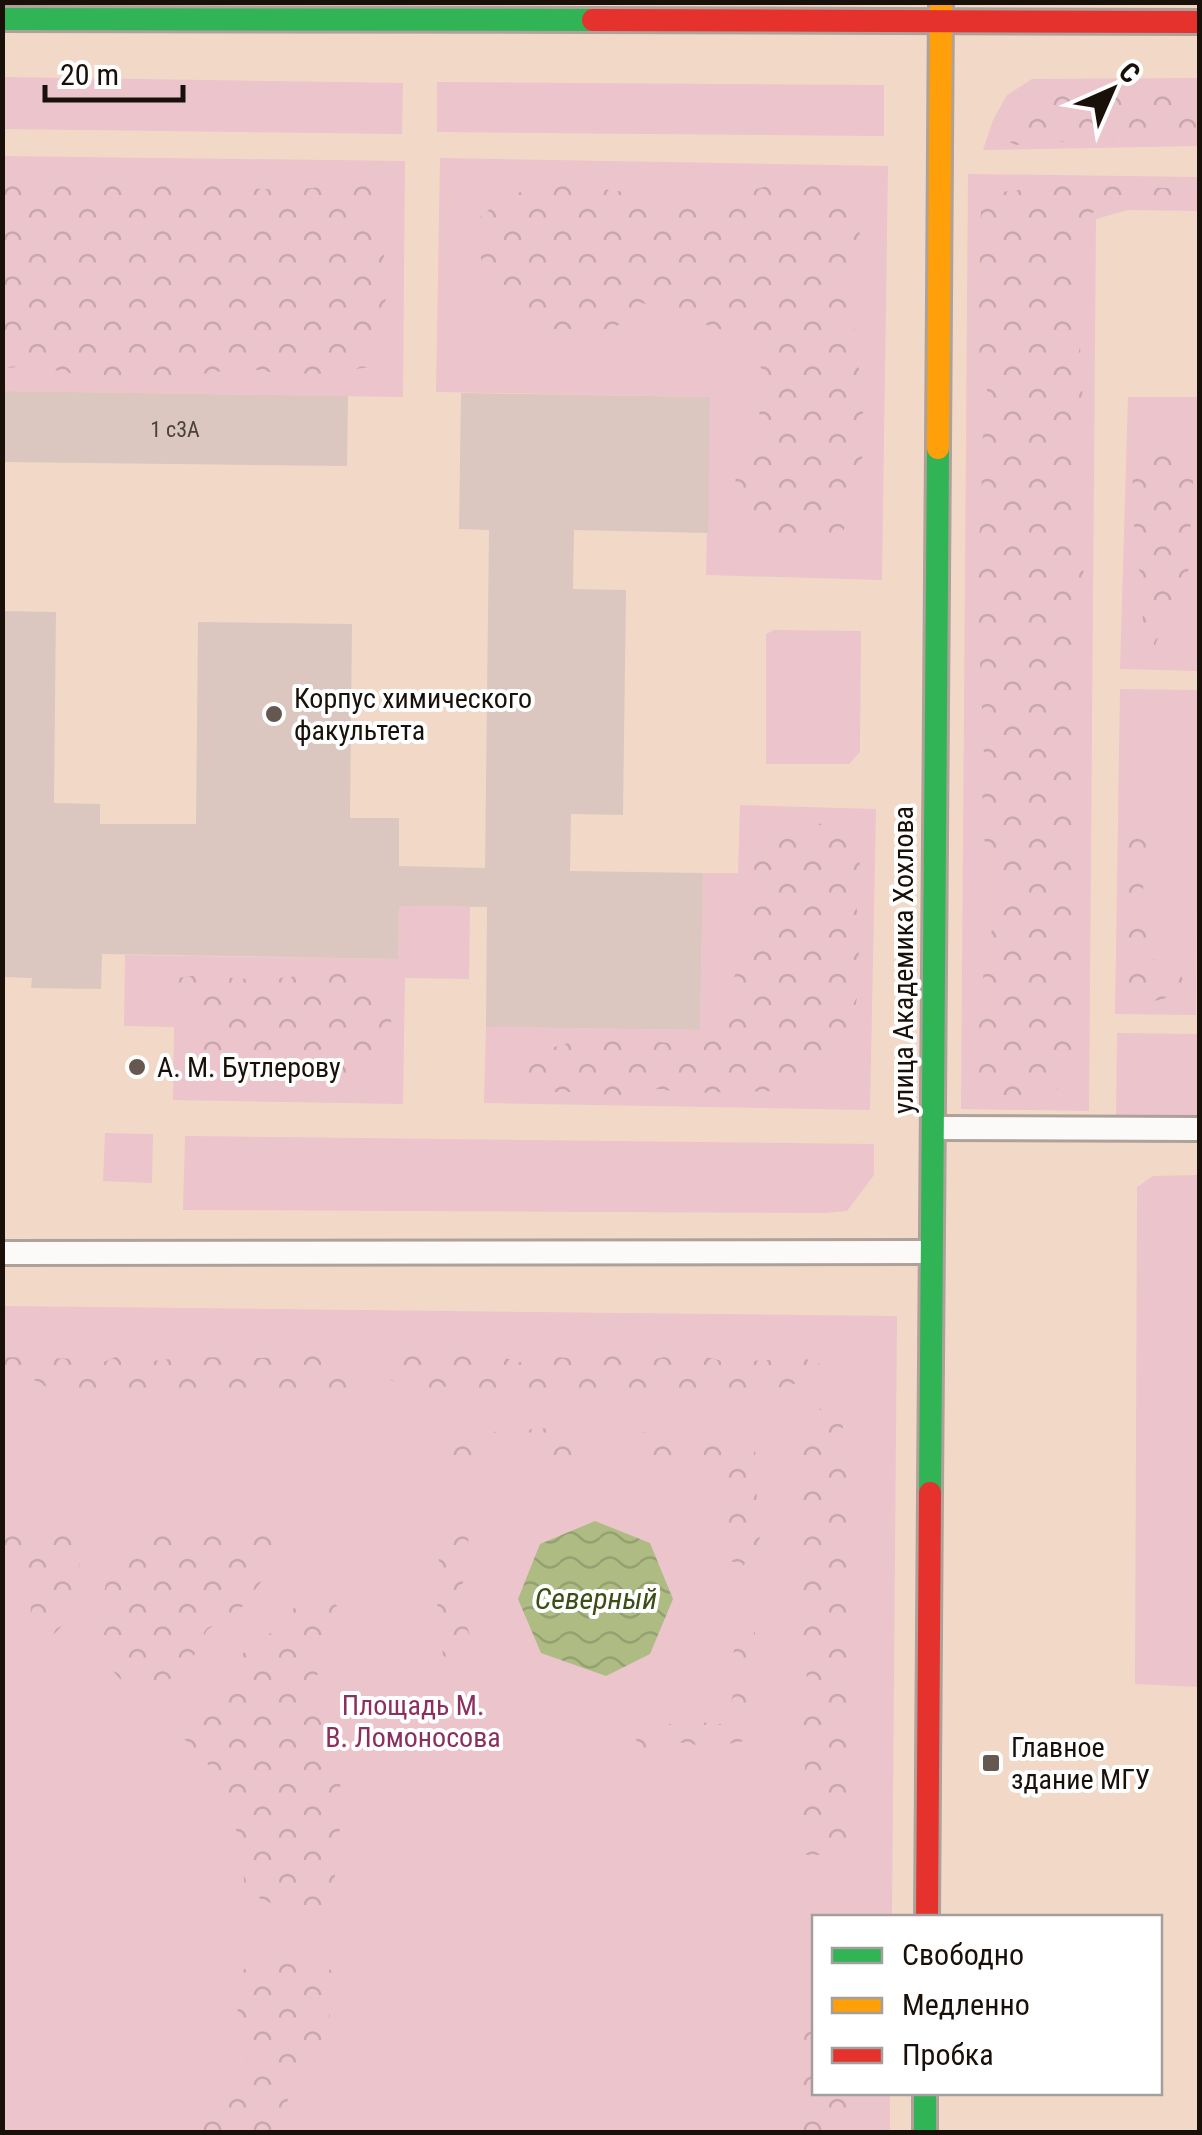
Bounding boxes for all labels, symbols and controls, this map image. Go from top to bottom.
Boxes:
scale bar [45,40,182,102]
north arrow [1062,40,1162,140]
text: С [1112,55,1147,90]
text: 20 m [60,57,119,92]
house number: 1 с3А [150,417,200,442]
place label: Корпус химического факультета [294,682,532,747]
marker: Корпус химического факультета [263,703,285,725]
street label: улица Академика Хохлова [887,806,920,1114]
place label: А. М. Бутлерову [157,1051,341,1084]
marker: А. М. Бутлерову [126,1056,148,1078]
water label: Северный [535,1581,657,1616]
park label: Площадь М. В. Ломоносова [325,1689,501,1754]
place label: Главное здание МГУ [1011,1731,1150,1796]
marker: Главное здание МГУ [980,1752,1002,1774]
legend [812,1915,1162,2095]
text: Свободно [902,1937,1024,1972]
text: Медленно [902,1987,1030,2022]
text: Пробка [902,2037,994,2072]

